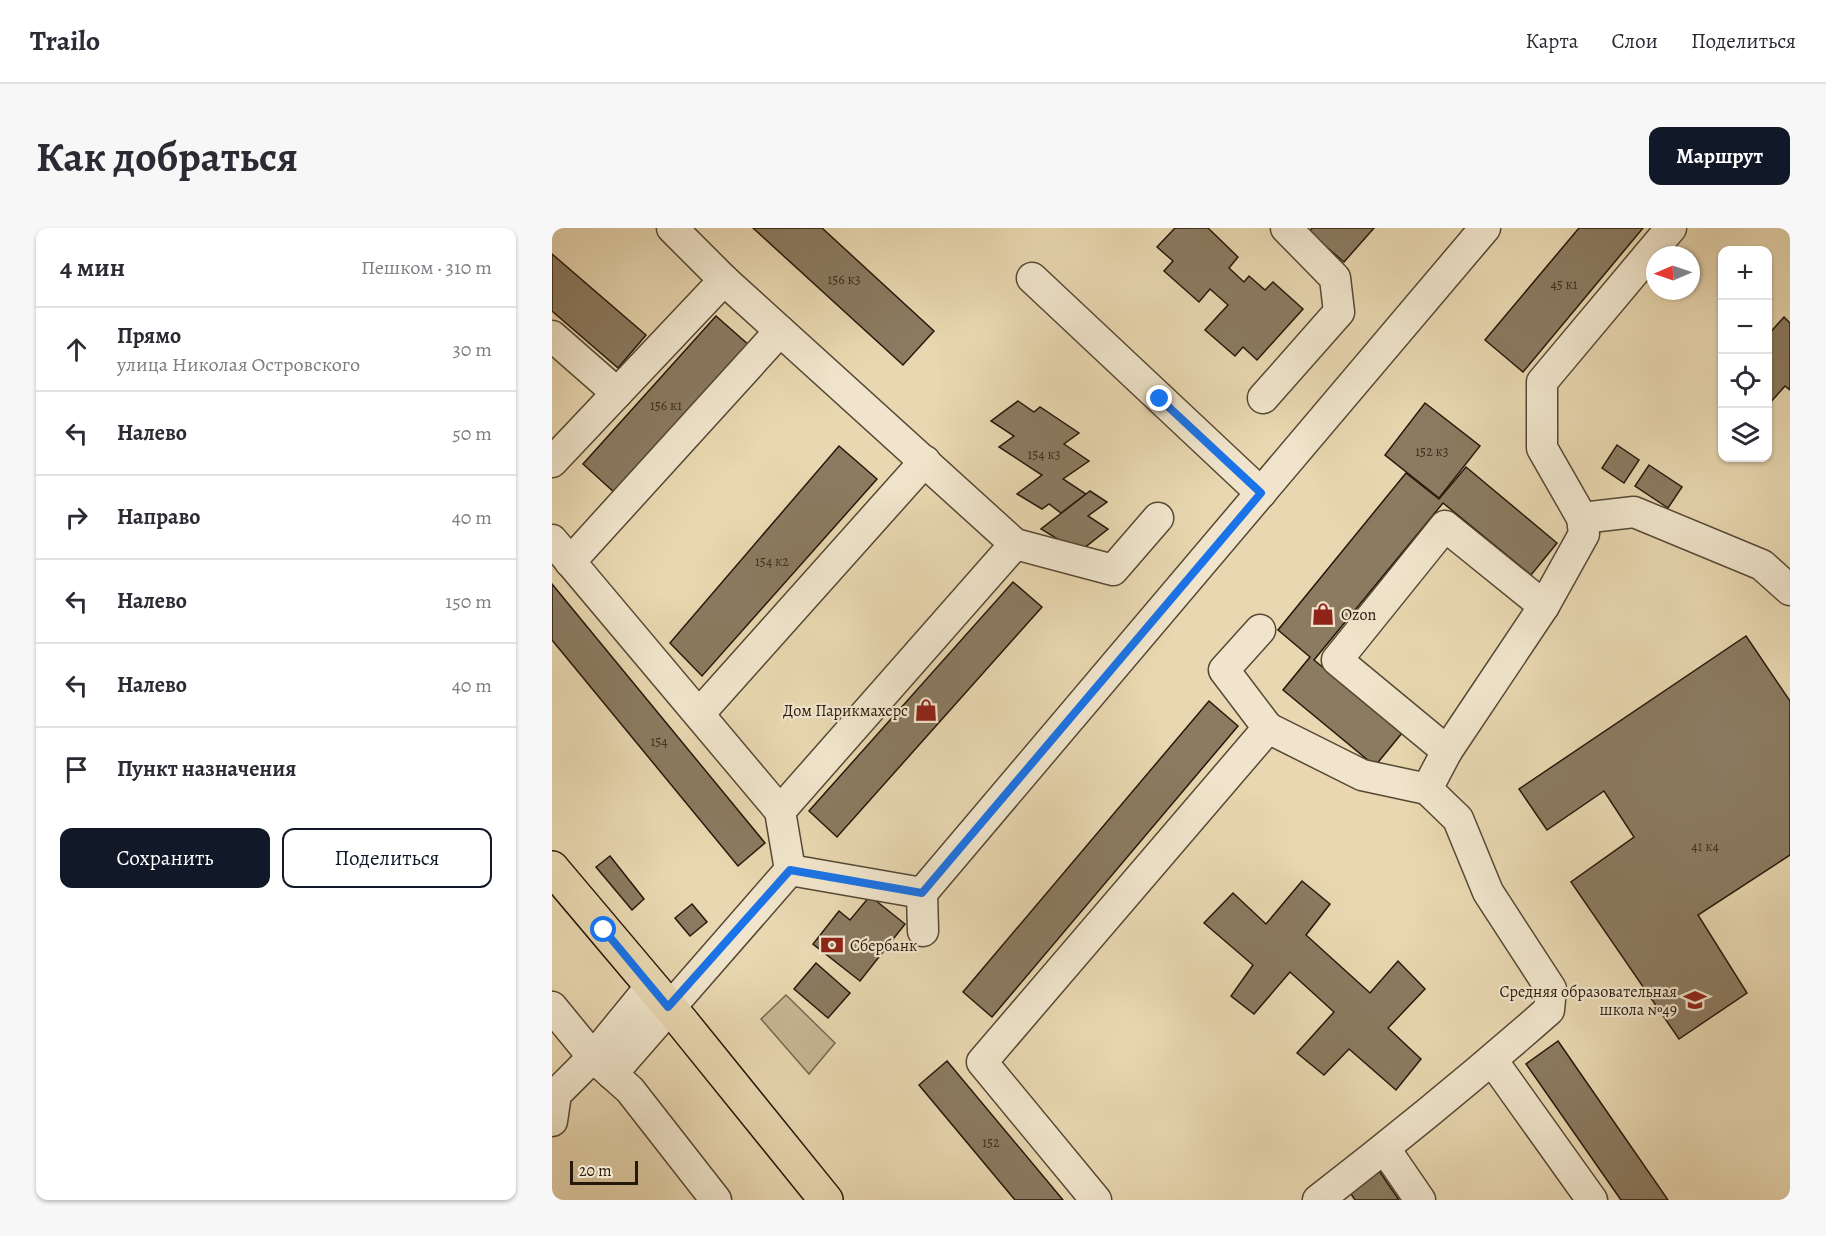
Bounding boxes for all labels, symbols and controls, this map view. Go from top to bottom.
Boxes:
text: Trailo [30,22,100,60]
text: Карта [1525,27,1578,55]
text: Слои [1611,27,1658,55]
text: Поделиться [1691,27,1796,55]
button: Маршрут [1649,127,1790,185]
text: Как добраться [36,128,298,185]
north arrow [1646,246,1700,300]
map controls [1718,246,1772,462]
button: + [1718,246,1772,300]
text: 4 мин [60,250,125,285]
text: Пешком · 310 m [361,254,492,281]
house number: 156 к3 [827,270,861,289]
house number: 45 к1 [1550,275,1578,294]
button: − [1718,300,1772,354]
text: Прямо [117,321,181,351]
icon: ahead [60,333,93,366]
text: 30 m [452,336,492,363]
text: улица Николая Островского [117,351,360,378]
button: locate [1718,354,1772,408]
route end [1146,385,1172,411]
house number: 156 к1 [650,396,682,415]
button: layers [1718,408,1772,462]
icon: left [60,417,93,450]
text: Налево [117,418,187,448]
text: 50 m [452,420,492,447]
house number: 152 к3 [1415,442,1449,461]
house number: 154 к3 [1027,445,1061,464]
icon: right [60,501,93,534]
text: Направо [117,502,200,532]
text: 40 m [452,504,492,531]
house number: 154 к2 [755,552,789,571]
icon: left [60,585,93,618]
text: Налево [117,586,187,616]
text: 150 m [445,588,492,615]
shop icon: Ozon [1310,601,1336,627]
place label: Ozon [1341,604,1376,626]
icon: left [60,669,93,702]
text: Налево [117,670,187,700]
text: 40 m [452,672,492,699]
shop icon: Дом Парикмахерс [913,697,939,723]
place label: Дом Парикмахерс [783,700,908,722]
house number: 154 [650,732,668,751]
icon: arrive [60,753,93,786]
text: Пункт назначения [117,754,296,784]
button: Сохранить [60,828,270,888]
button: Поделиться [282,828,492,888]
house number: 41 к4 [1691,837,1719,856]
route start [590,916,616,942]
bank icon: Сбербанк [819,932,845,958]
place label: Сбербанк [850,935,917,957]
place label: Средняя образовательная школа №49 [1499,981,1677,1021]
school or university icon: Средняя образовательная школа №49 [1682,987,1708,1013]
house number: 152 [982,1133,1000,1152]
scale bar [570,1158,638,1186]
text: 20 m [579,1160,612,1182]

